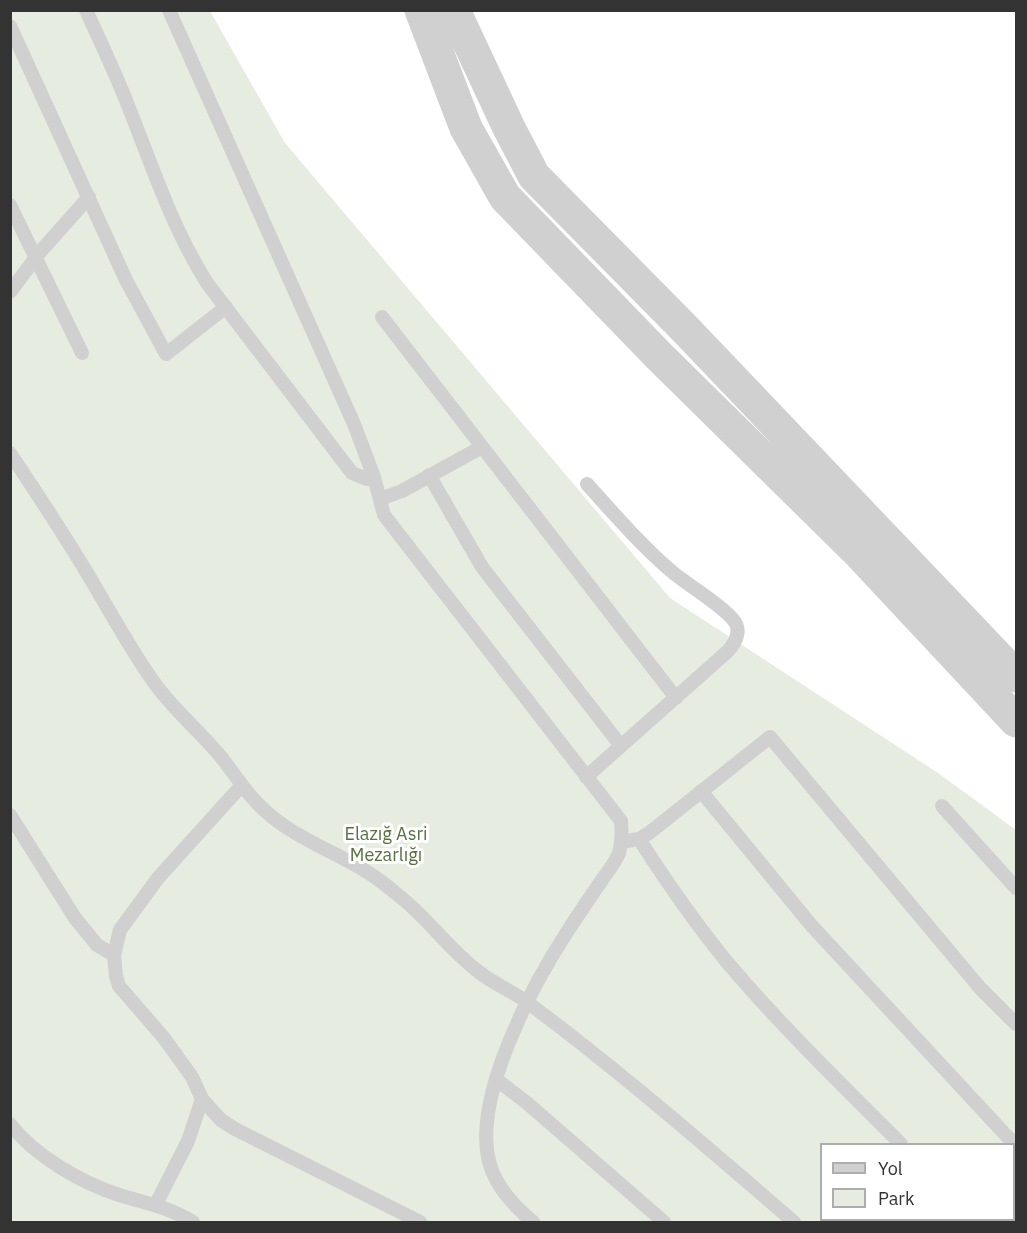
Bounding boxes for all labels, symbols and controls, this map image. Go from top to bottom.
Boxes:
park label: Elazığ Asri Mezarlığı [344,824,428,866]
legend [820,1143,1015,1221]
text: Yol [878,1157,903,1180]
text: Park [878,1187,914,1210]

